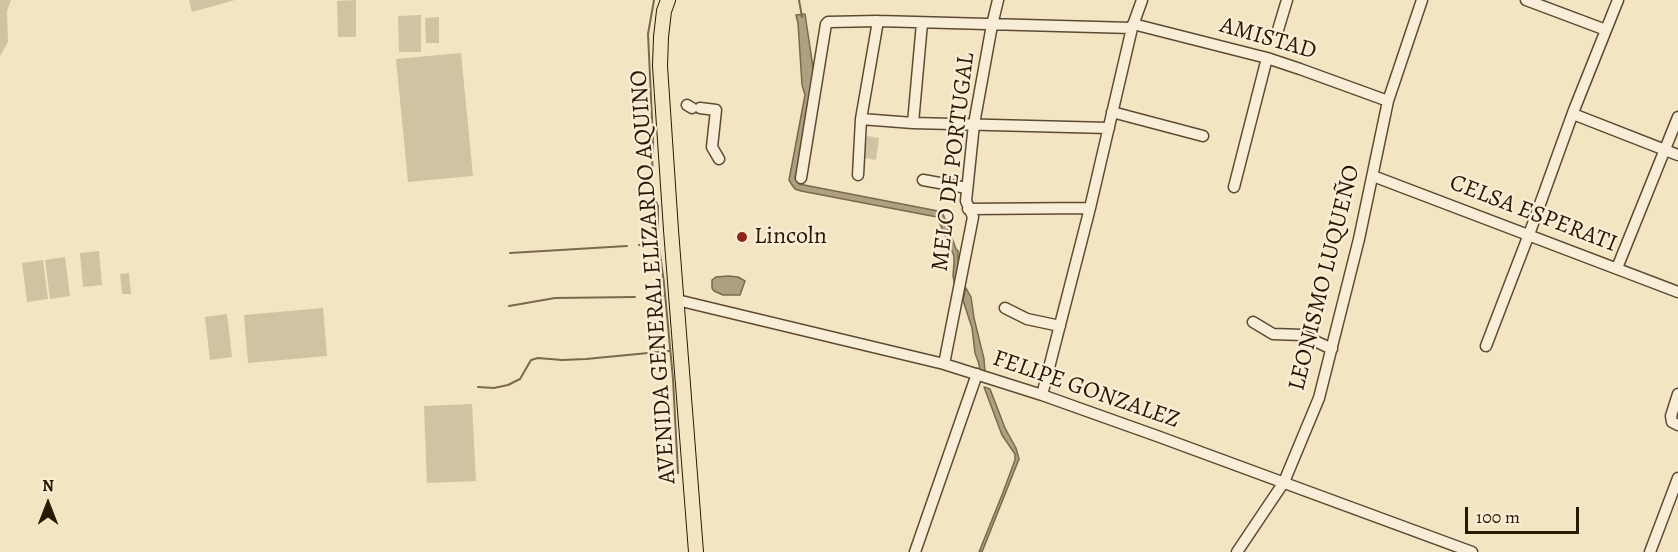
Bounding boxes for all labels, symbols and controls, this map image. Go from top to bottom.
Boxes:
street label: AMISTAD [1216,11,1320,67]
street label: MELO DE PORTUGAL [926,51,982,273]
street label: AVENIDA GENERAL ELIZARDO AQUINO [625,69,683,485]
street label: LEONISMO LUQUEÑO [1283,162,1367,394]
street label: CELSA ESPERATI [1445,169,1621,259]
place label: Lincoln [754,223,827,251]
marker: Lincoln [735,230,749,244]
street label: FELIPE GONZALEZ [989,344,1183,436]
north arrow [18,474,78,534]
text: N [42,475,54,497]
scale bar [1468,495,1582,533]
text: 100 m [1476,505,1520,529]

